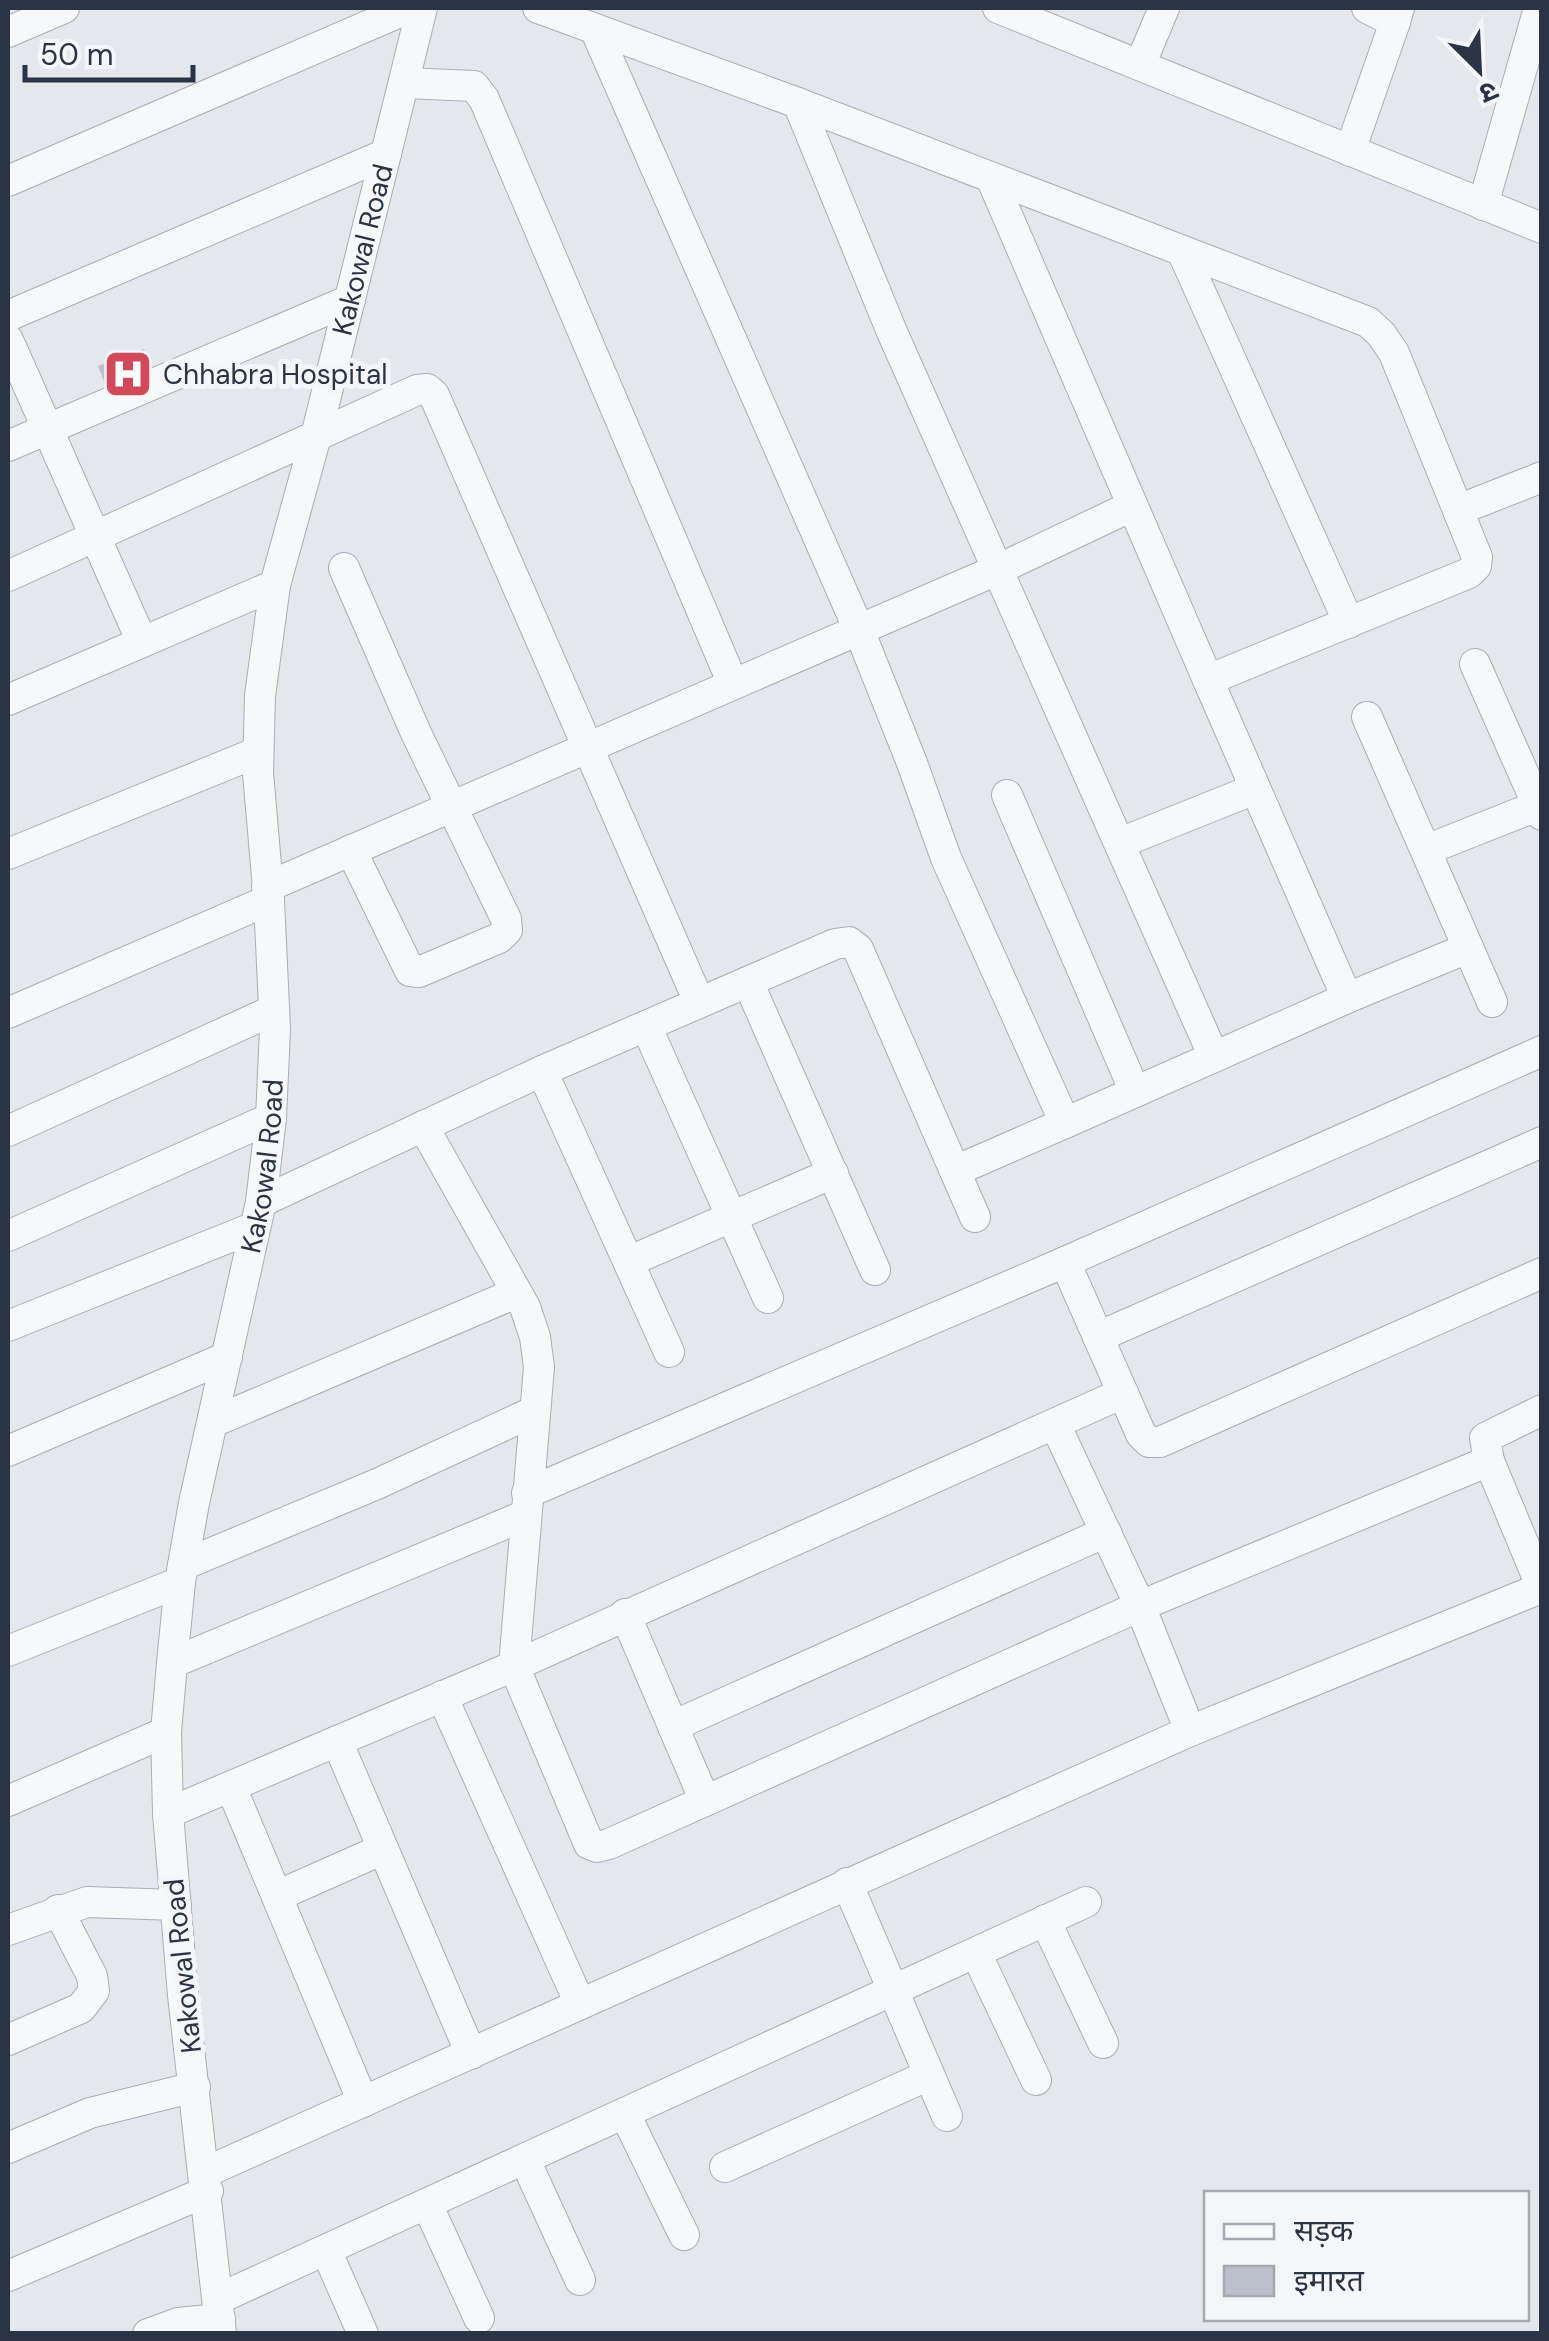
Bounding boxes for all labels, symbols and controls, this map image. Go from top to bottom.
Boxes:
scale bar [25,20,192,82]
north arrow [1429,20,1529,120]
text: 50 m [40,35,114,74]
text: उ [1473,72,1504,113]
street label: Kakowal Road [324,160,402,339]
hospital icon: Chhabra Hospital [102,348,154,400]
place label: Chhabra Hospital [163,356,388,393]
street label: Kakowal Road [232,1078,292,1257]
street label: Kakowal Road [155,1877,210,2055]
legend [1204,2191,1529,2321]
text: सड़क [1294,2211,1354,2250]
text: इमारत [1294,2261,1365,2300]

